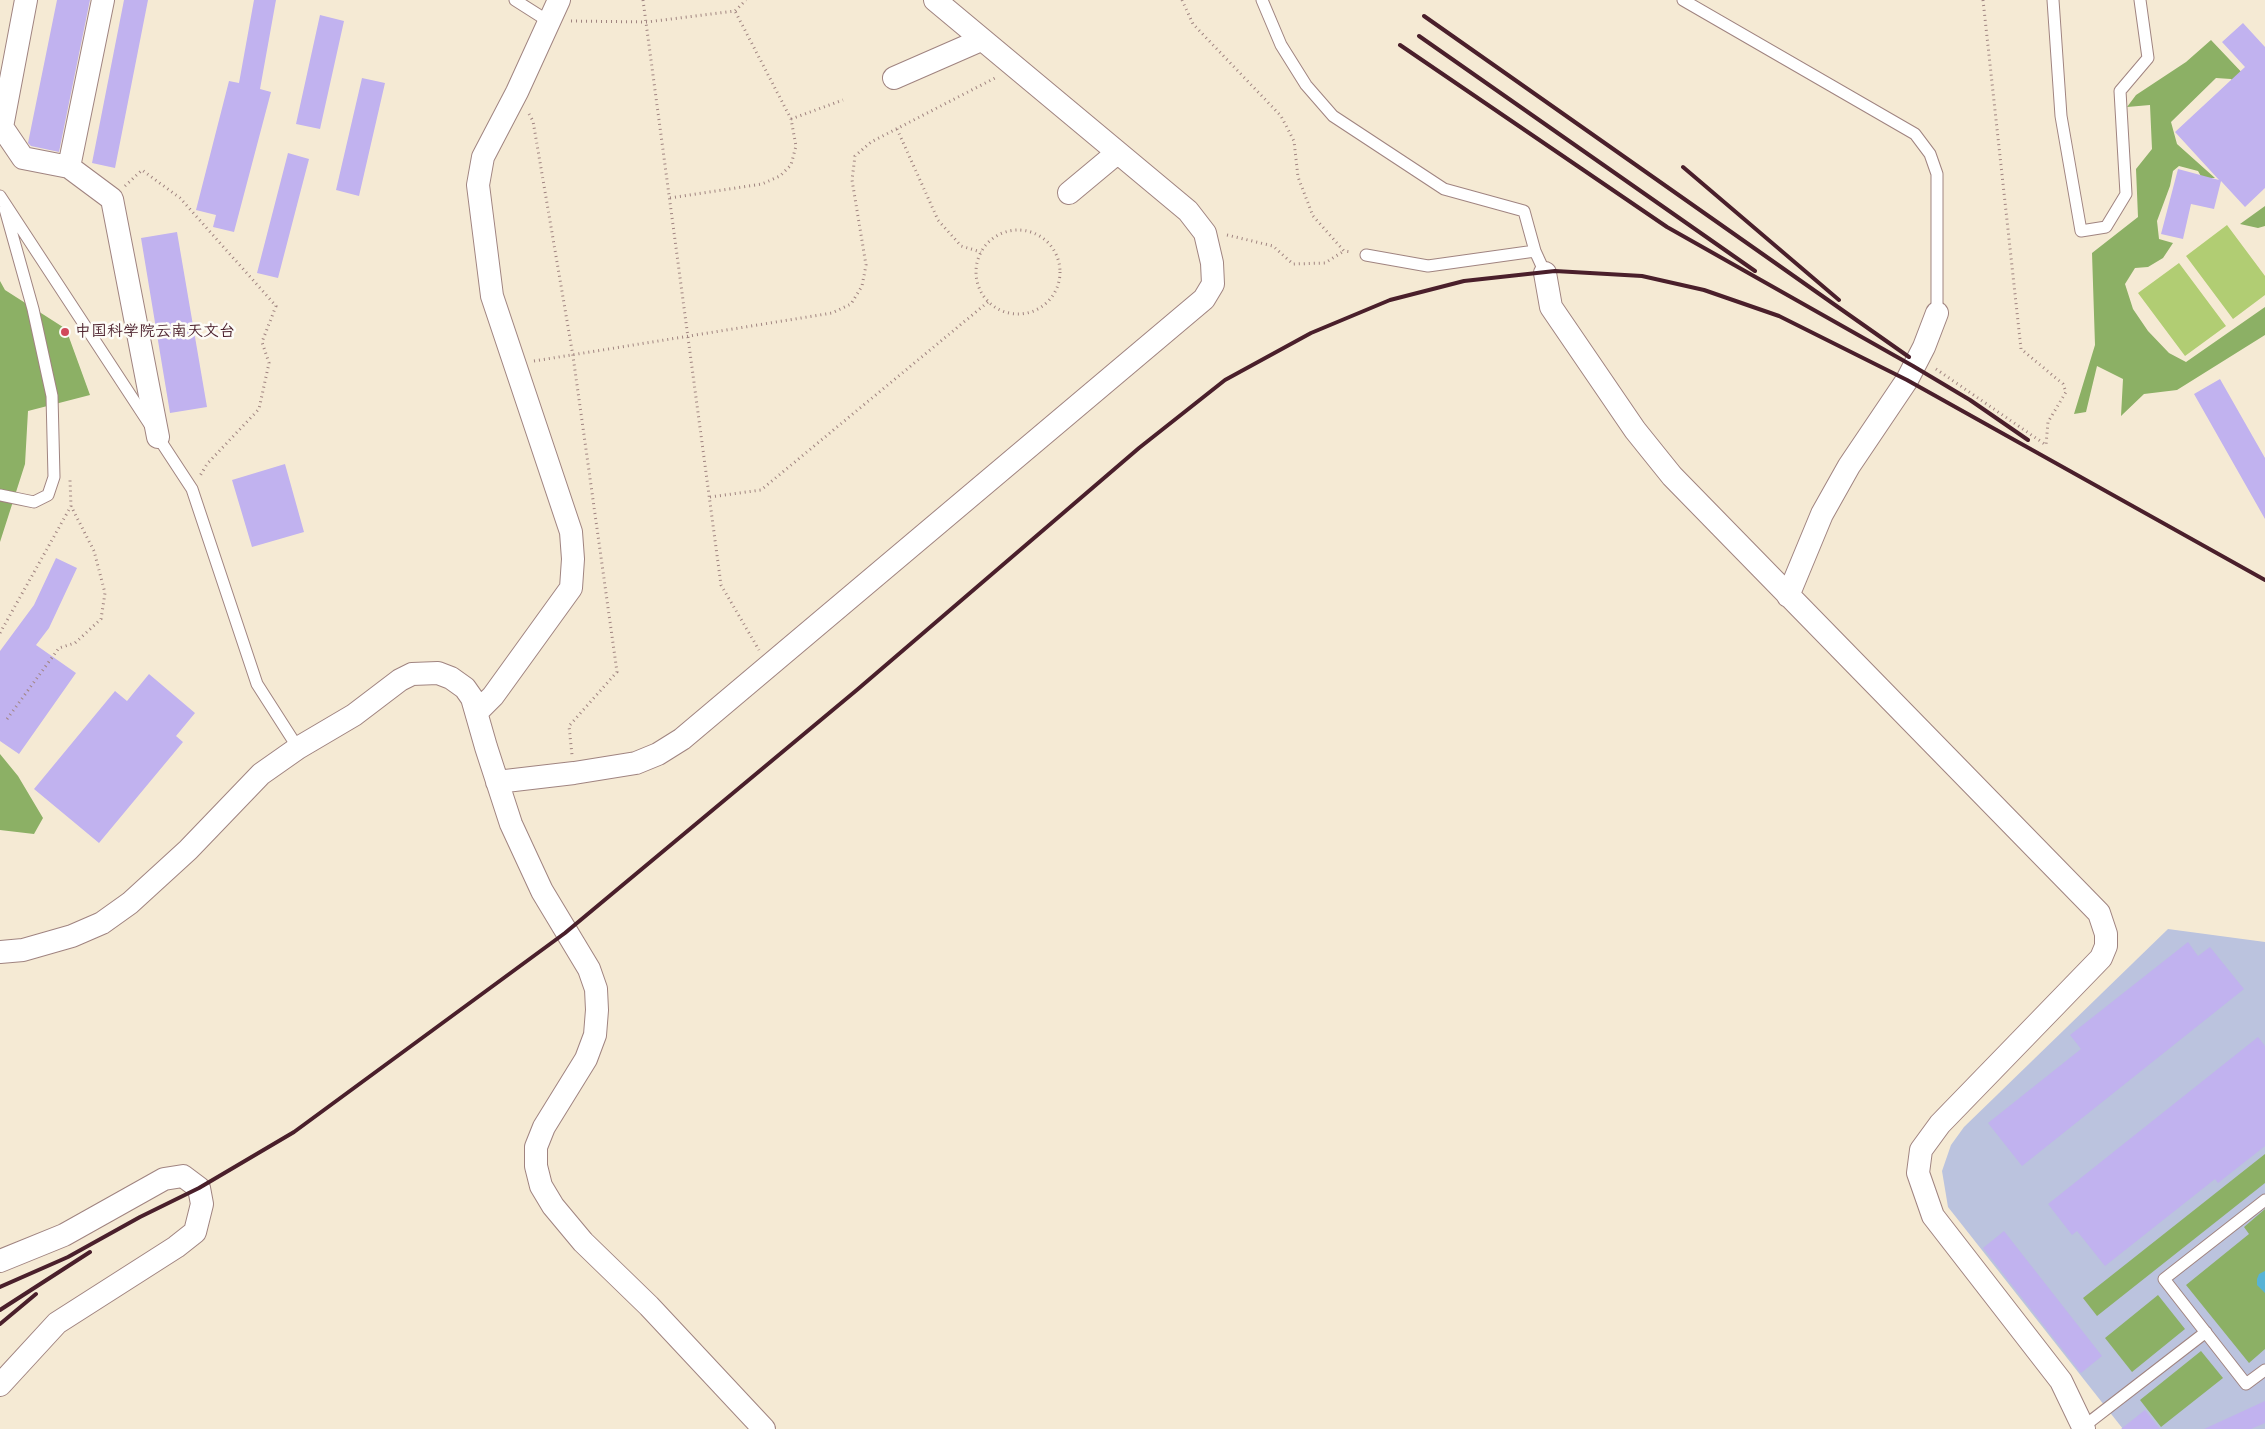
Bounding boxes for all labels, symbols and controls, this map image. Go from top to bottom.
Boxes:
place label: 中国科学院云南天文台 [75,322,235,342]
marker: 中国科学院云南天文台 [59,326,71,338]

